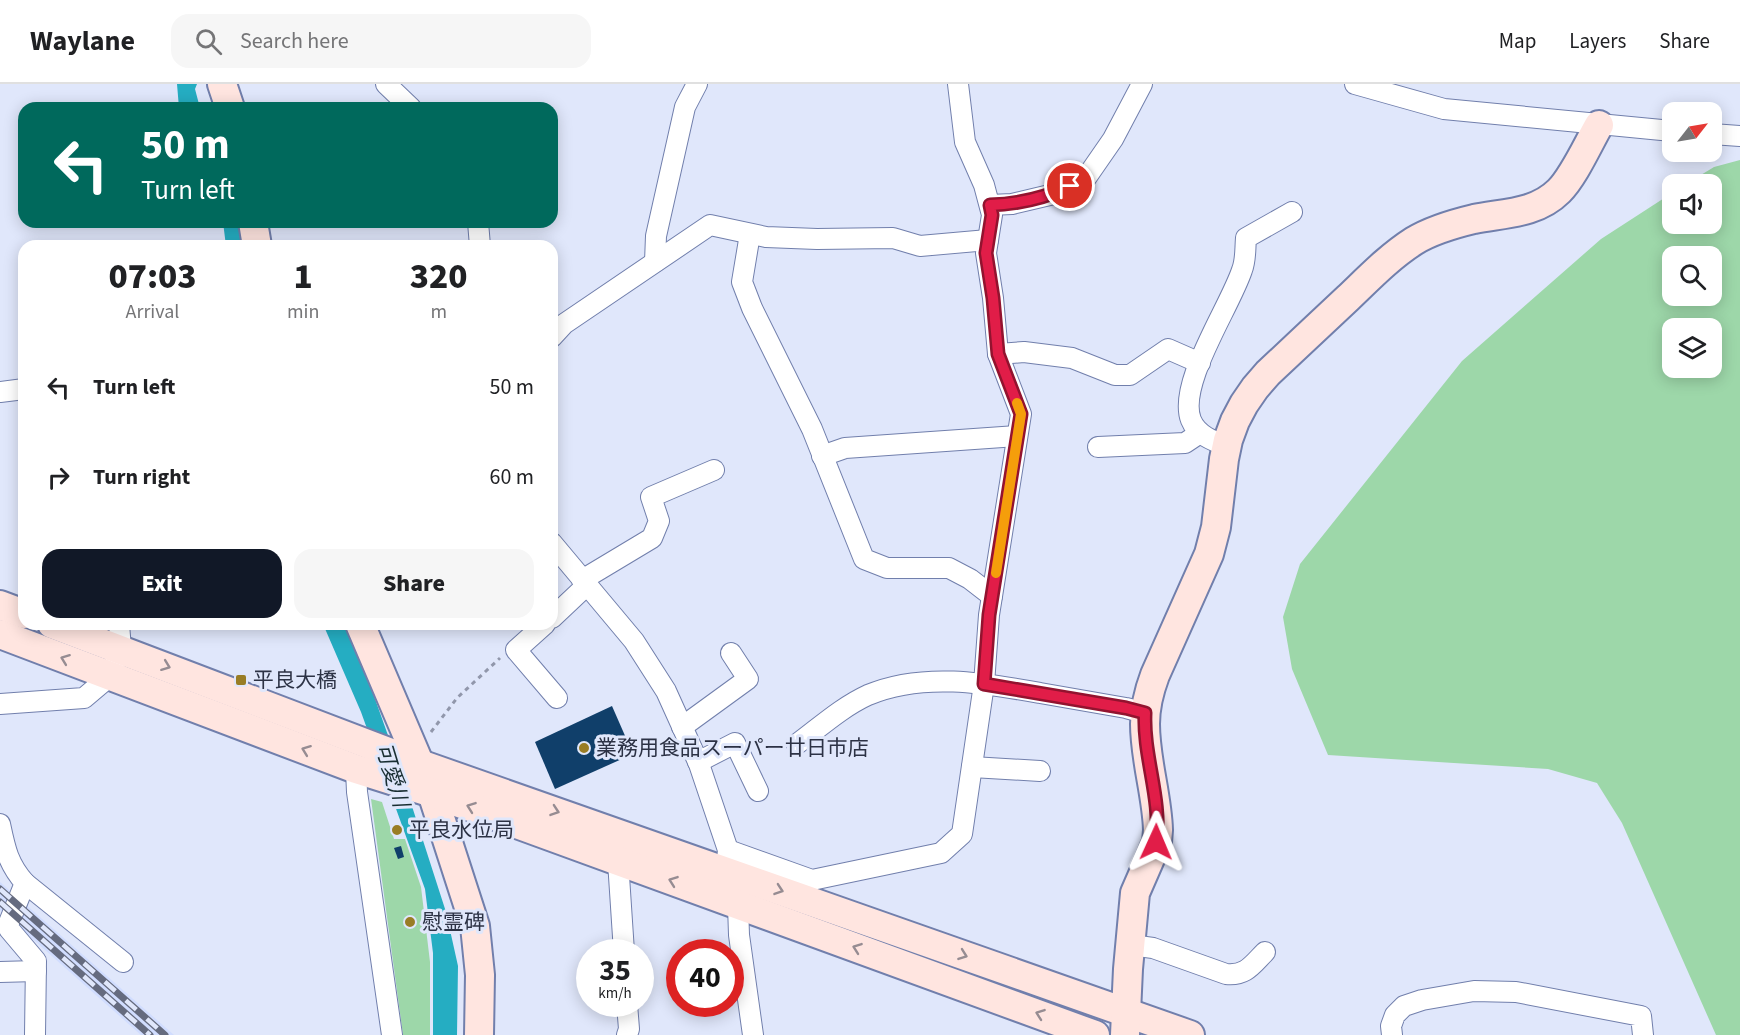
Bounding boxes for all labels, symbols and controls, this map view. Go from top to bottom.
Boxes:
search box [171,14,591,68]
text: Waylane [30,21,135,61]
icon: search [192,25,225,58]
text: Search here [240,25,349,57]
text: Map [1499,26,1536,56]
text: Layers [1569,26,1626,56]
text: Share [1659,26,1710,56]
north arrow [1662,102,1722,162]
map controls [1662,102,1722,378]
text: 50 m [141,115,230,175]
icon: left [42,126,120,204]
pin [1044,160,1095,211]
icon: arrive [1053,169,1086,202]
text: Turn left [141,171,235,210]
button: sound [1662,174,1722,234]
button: search [1662,246,1722,306]
text: 07:03 [108,251,197,302]
text: 1 [294,251,313,302]
text: 320 [410,251,468,302]
text: Arrival [126,298,179,326]
text: min [287,298,319,326]
text: m [430,298,447,326]
button: layers [1662,318,1722,378]
icon: left [42,371,75,404]
text: Turn left [93,371,175,403]
text: 50 m [489,371,534,403]
icon: right [42,461,75,494]
text: Turn right [93,461,190,493]
text: 60 m [489,461,534,493]
button: Exit [42,549,282,618]
button: Share [294,549,534,618]
one-way arrow [60,654,71,666]
one-way arrow [160,659,171,672]
place label: 平良大橋 [253,665,337,695]
marker: 平良大橋 [234,673,248,687]
place label: 業務用食品スーパー廿日市店 [596,733,869,763]
water label: 可愛川 [367,739,418,813]
marker: 業務用食品スーパー廿日市店 [577,741,591,755]
one-way arrow [301,745,312,758]
one-way arrow [466,802,477,814]
one-way arrow [549,804,560,817]
position arrow [1124,810,1188,874]
place label: 平良水位局 [409,815,514,845]
marker: 平良水位局 [390,823,404,837]
one-way arrow [669,876,679,889]
one-way arrow [773,882,784,895]
place label: 慰霊碑 [422,907,485,937]
marker: 慰霊碑 [403,915,417,929]
speed limit sign: 40 [666,939,744,1017]
one-way arrow [852,943,863,955]
one-way arrow [957,947,968,960]
text: 35 [599,949,631,992]
text: km/h [598,983,632,1004]
one-way arrow [1035,1009,1046,1022]

